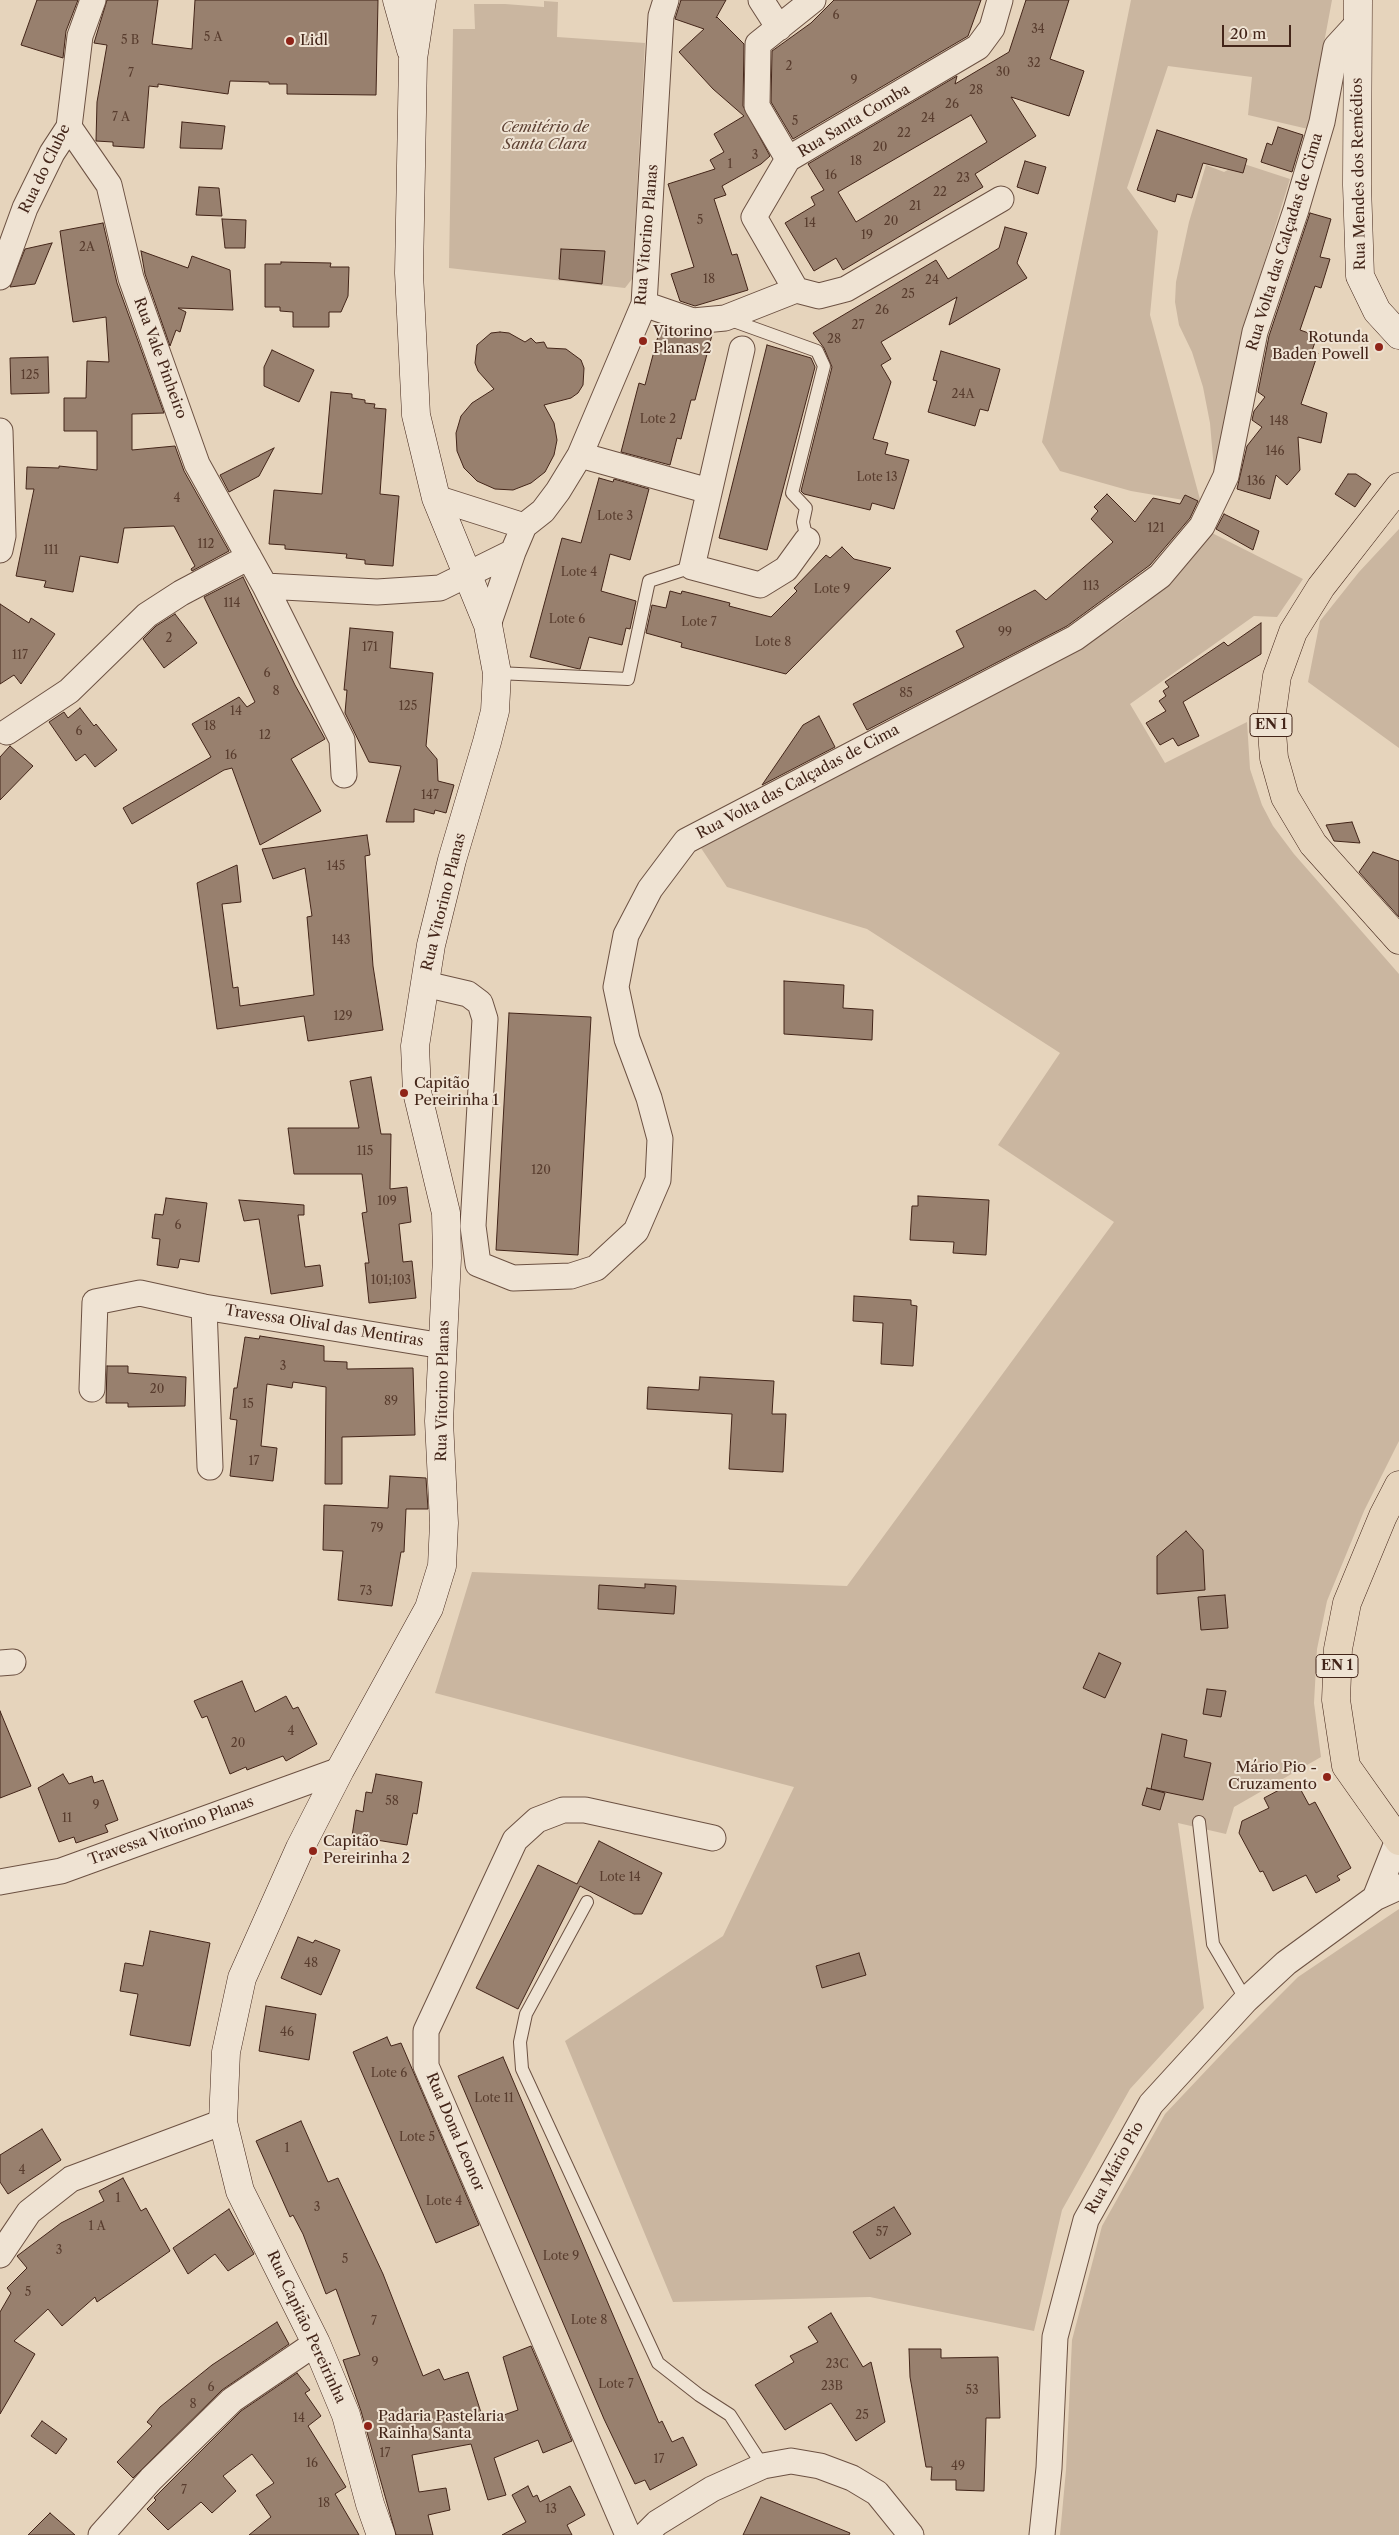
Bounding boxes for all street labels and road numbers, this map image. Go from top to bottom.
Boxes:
street label: Rua Mendes dos Remédios [1348,77,1370,271]
street label: Rua Santa Comba [795,81,913,161]
street label: Rua do Clube [16,121,74,217]
street label: Rua Volta das Calçadas de Cima [1243,131,1327,353]
street label: Rua Vitorino Planas [632,164,662,306]
street label: Rua Vale Pinheiro [130,295,190,421]
road number: EN 1 [1250,714,1292,736]
street label: Rua Volta das Calçadas de Cima [694,721,902,843]
street label: Rua Vitorino Planas [418,831,470,973]
street label: Travessa Olival das Mentiras [223,1301,425,1351]
street label: Rua Vitorino Planas [433,1320,453,1462]
road number: EN 1 [1316,1654,1358,1678]
street label: Travessa Vitorino Planas [86,1793,256,1869]
street label: Rua Dona Leonor [422,2070,488,2194]
street label: Rua Mário Pio [1082,2119,1148,2217]
street label: Rua Capitão Pereirinha [263,2248,349,2406]

